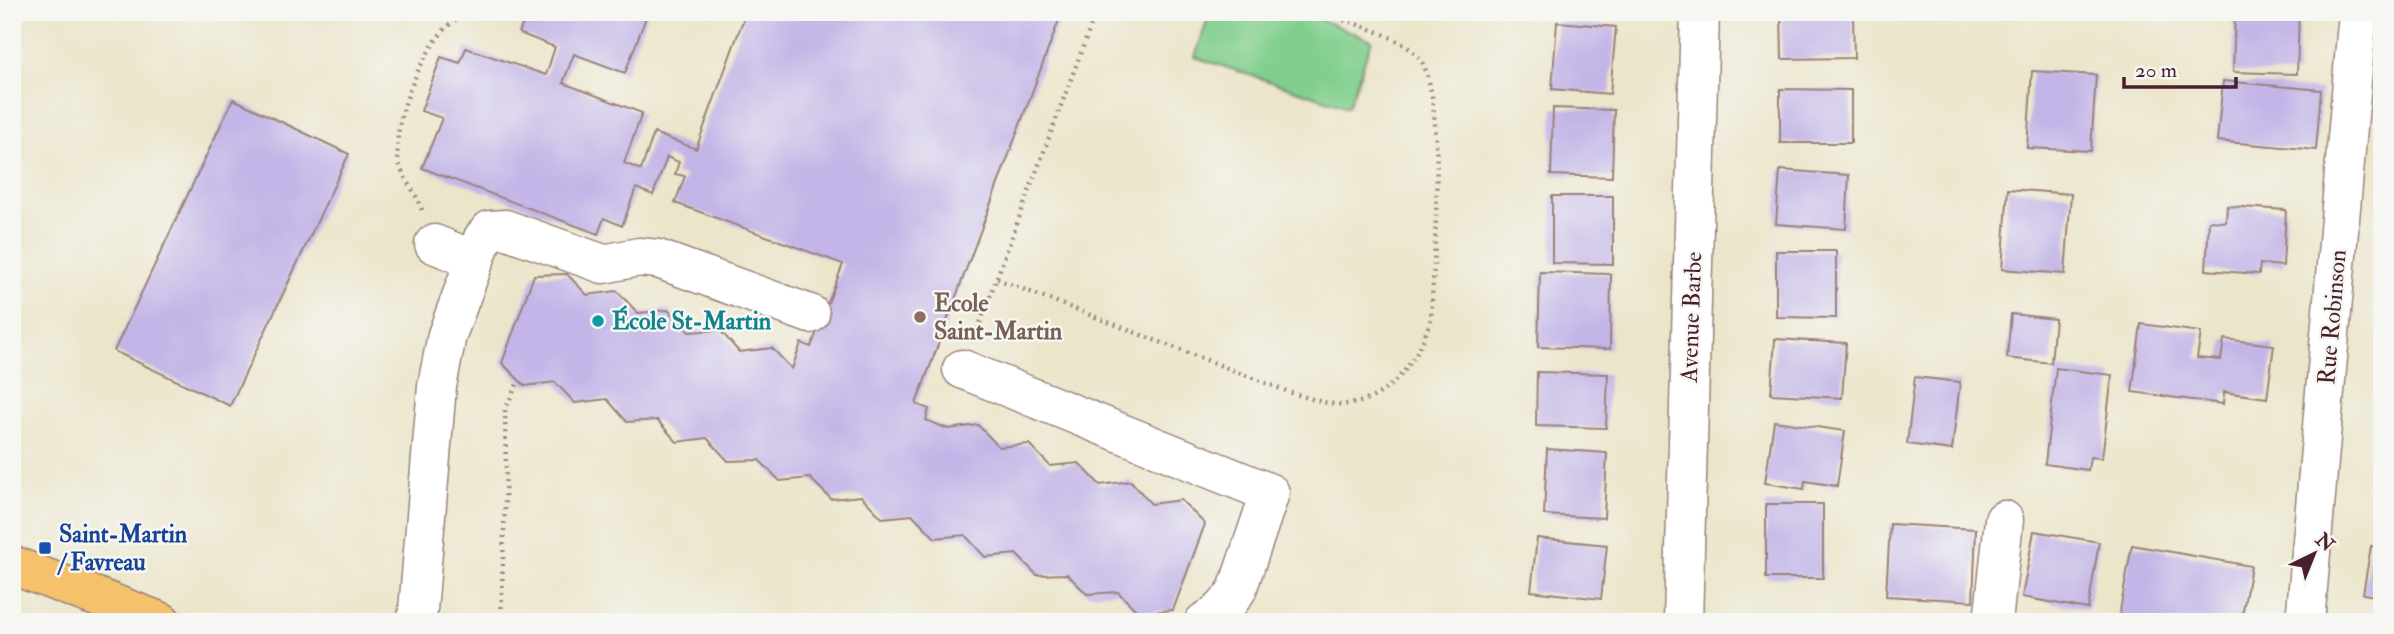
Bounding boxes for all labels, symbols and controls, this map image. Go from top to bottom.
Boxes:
scale bar [2124,46,2236,90]
text: 20 m [2135,57,2177,84]
street label: Rue Robinson [2311,248,2354,386]
street label: Avenue Barbe [1674,251,1709,384]
place label: Ecole Saint-Martin [934,288,1063,347]
place label: École St-Martin [612,305,772,337]
marker: Ecole Saint-Martin [912,309,928,325]
marker: École St-Martin [590,313,606,329]
north arrow [2278,518,2348,588]
place label: Saint-Martin / Favreau [57,519,188,578]
text: N [2310,527,2340,558]
marker: Saint-Martin / Favreau [37,540,53,556]

